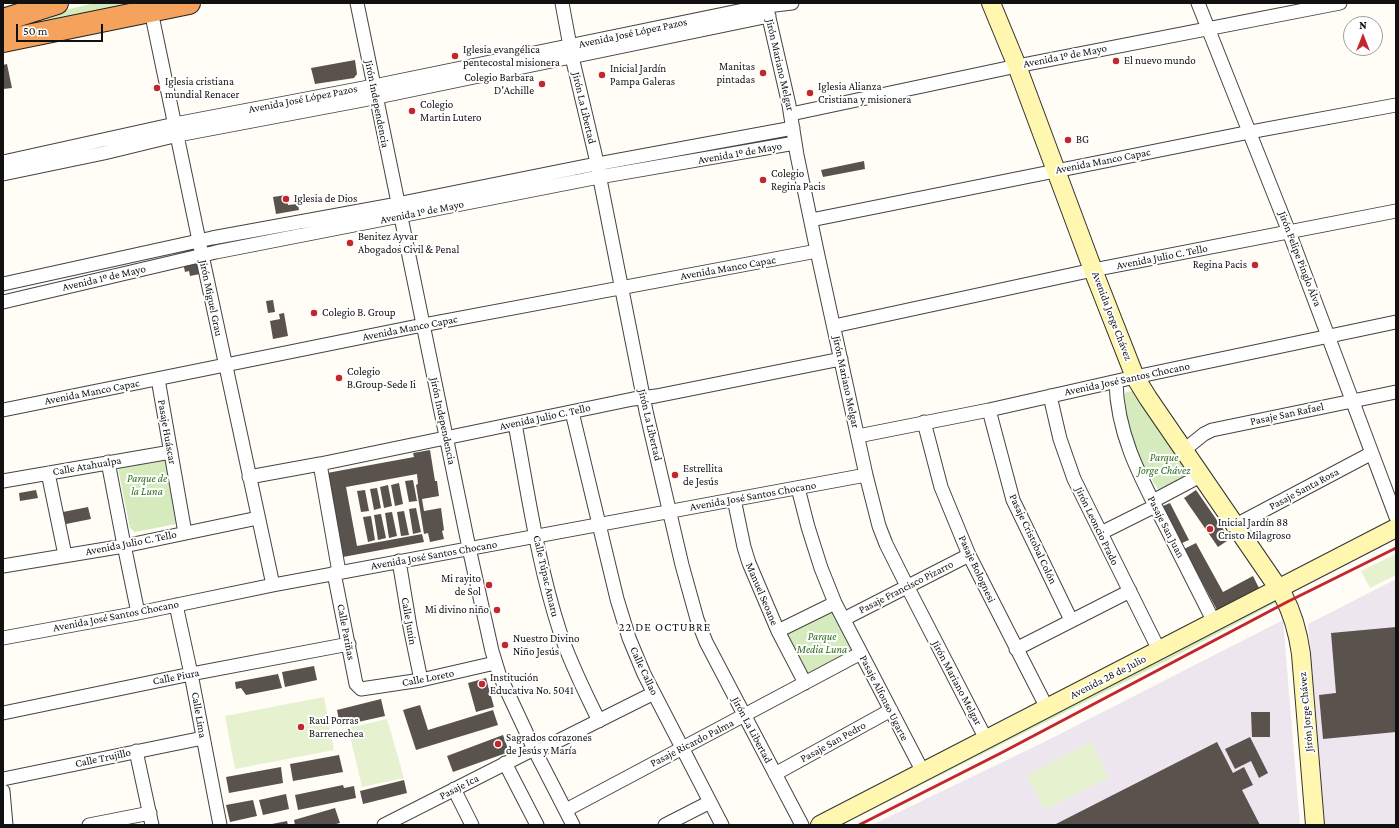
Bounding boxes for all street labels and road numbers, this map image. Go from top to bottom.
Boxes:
street label: Avenida José López Pazos [578,15,688,51]
street label: Jirón Mariano Melgar [763,18,797,112]
street label: Avenida 1º de Mayo [1022,41,1108,71]
street label: Jirón Independencia [362,59,392,149]
street label: Jirón La Libertad [569,71,599,145]
street label: Avenida José López Pazos [247,82,359,116]
street label: Avenida 1º de Mayo [697,139,783,167]
street label: Avenida Manco Capac [1054,145,1152,177]
street label: Avenida 1º de Mayo [379,197,465,227]
street label: Jirón Felipe Pinglo Álva [1276,209,1324,309]
street label: Avenida Julio C. Tello [1115,242,1209,272]
street label: Avenida Manco Capac [679,253,777,283]
street label: Jirón Miguel Grau [196,259,226,337]
street label: Avenida 1º de Mayo [61,262,147,294]
street label: Avenida Jorge Chávez [1089,270,1135,362]
street label: Avenida Manco Capac [361,312,459,344]
street label: Jirón Mariano Melgar [830,335,862,429]
street label: Avenida José Santos Chocano [1063,359,1191,399]
street label: Avenida Manco Capac [43,376,141,408]
street label: Jirón Independencia [427,376,459,466]
street label: Jirón La Libertad [635,388,665,462]
street label: Pasaje Huáscar [155,399,179,465]
street label: Pasaje San Rafael [1249,400,1325,428]
street label: Avenida Julio C. Tello [498,401,592,433]
street label: Calle Atahualpa [52,453,122,479]
street label: Pasaje Santa Rosa [1267,465,1341,513]
street label: Avenida José Santos Chocano [689,478,817,514]
street label: Jirón Leoncio Prado [1072,485,1122,567]
street label: Pasaje Cristobal Colón [1006,492,1060,586]
street label: Pasaje San Juan [1145,494,1187,560]
street label: Avenida Julio C. Tello [84,528,178,558]
street label: Pasaje Bolognesi [956,533,998,605]
street label: Calle Túpac Amaru [530,534,562,618]
street label: Avenida José Santos Chocano [370,537,498,573]
street label: Pasaje Francisco Pizarro [856,557,956,617]
street label: Manuel Seoane [743,561,781,627]
street label: Calle Junín [398,596,420,646]
street label: Avenida José Santos Chocano [52,597,180,635]
street label: Calle Pariñas [334,603,358,661]
street label: Jirón Mariano Melgar [929,638,985,728]
street label: Calle Callao [627,645,661,697]
street label: Avenida 28 de Julio [1068,652,1148,702]
street label: Pasaje Alfonso Ugarte [857,653,911,743]
street label: Calle Piura [152,666,200,688]
street label: Calle Loreto [401,666,455,690]
street label: Jirón Jorge Chávez [1296,672,1316,752]
street label: Calle Lima [188,691,210,739]
street label: Jirón La Libertad [729,695,775,765]
street label: Pasaje Ricardo Palma [648,716,736,770]
street label: Pasaje San Pedro [798,719,868,765]
street label: Calle Trujillo [74,746,132,770]
street label: Pasaje Ica [437,771,481,803]

